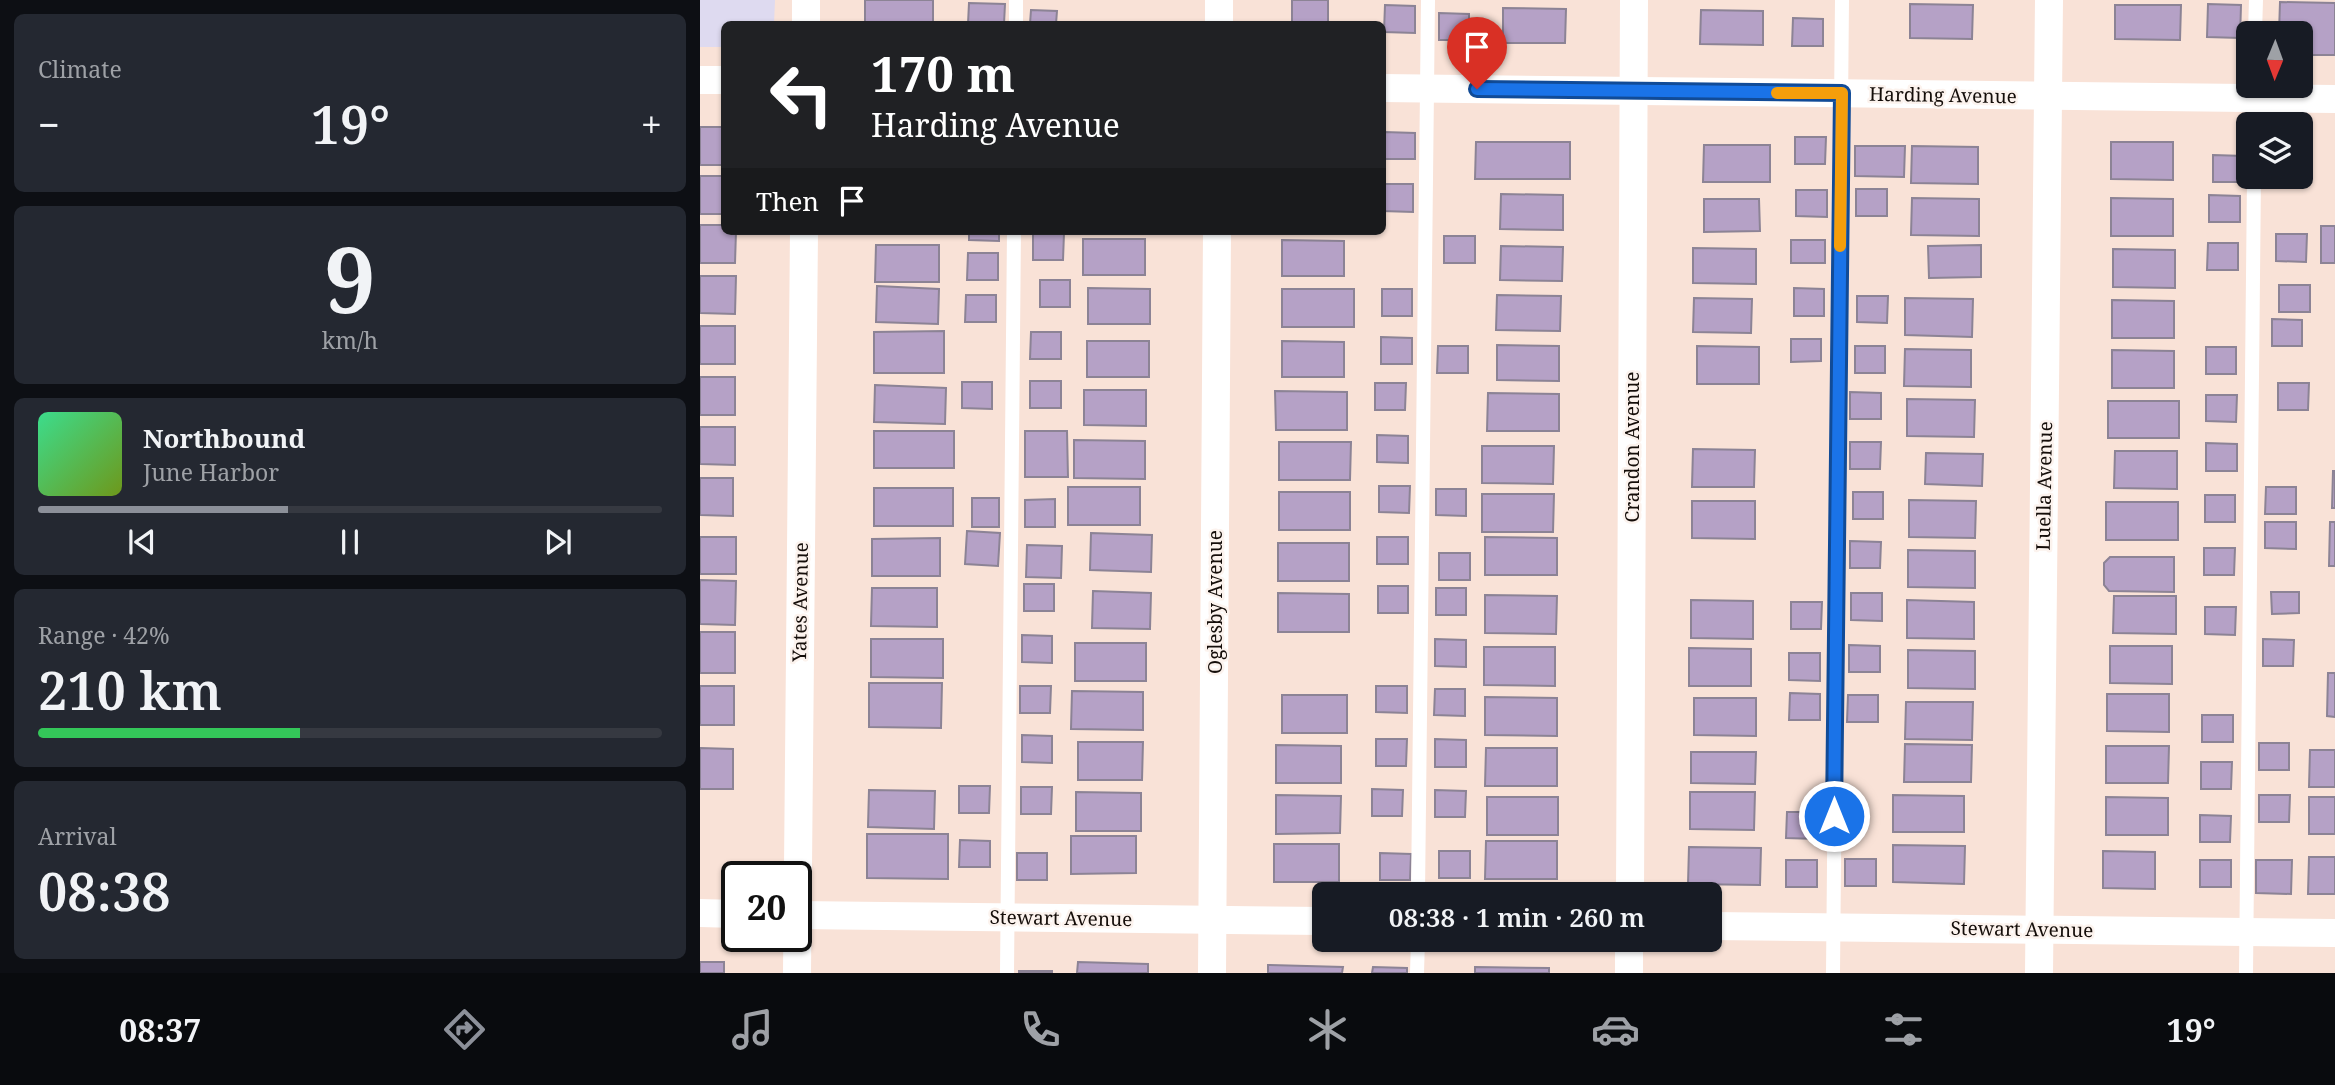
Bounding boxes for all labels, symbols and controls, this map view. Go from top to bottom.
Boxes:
pin [1447,17,1507,89]
north arrow [2236,21,2314,98]
map controls [2236,21,2313,189]
icon: arrive [1458,28,1496,66]
text: 170 m [871,40,1015,106]
icon: left [756,49,847,140]
text: Climate [38,53,122,85]
street label: Harding Avenue [1869,81,2017,109]
text: 19° [311,88,390,159]
text: − [38,98,60,150]
text: + [641,98,662,150]
text: Harding Avenue [871,103,1120,146]
button: layers [2236,112,2313,189]
icon: arrive [833,182,871,220]
text: Then [756,183,819,219]
text: 9 [324,216,376,340]
text: km/h [322,324,378,356]
street label: Crandon Avenue [1619,372,1645,522]
text: Northbound [143,420,305,456]
street label: Luella Avenue [2030,421,2058,551]
text: June Harbor [143,456,279,488]
icon: previous [123,523,161,561]
icon: pause [331,523,369,561]
icon: next [539,523,577,561]
street label: Oglesby Avenue [1202,530,1228,674]
street label: Yates Avenue [786,542,814,663]
text: Range · 42% [38,619,170,651]
text: 210 km [38,654,222,725]
position arrow [1797,779,1871,853]
text: Arrival [38,820,117,852]
text: 08:38 [38,855,171,926]
speed limit sign: 20 [721,861,812,952]
text: 08:38 · 1 min · 260 m [1389,899,1645,935]
street label: Stewart Avenue [989,904,1133,932]
street label: Stewart Avenue [1950,915,2094,943]
icon: directions [440,1005,489,1054]
icon: music [728,1005,777,1054]
icon: phone [1016,1005,1065,1054]
icon: climate [1303,1005,1352,1054]
icon: car [1591,1005,1640,1054]
icon: filters [1879,1005,1928,1054]
text: 08:37 [119,1008,201,1051]
text: 19° [2167,1008,2216,1051]

